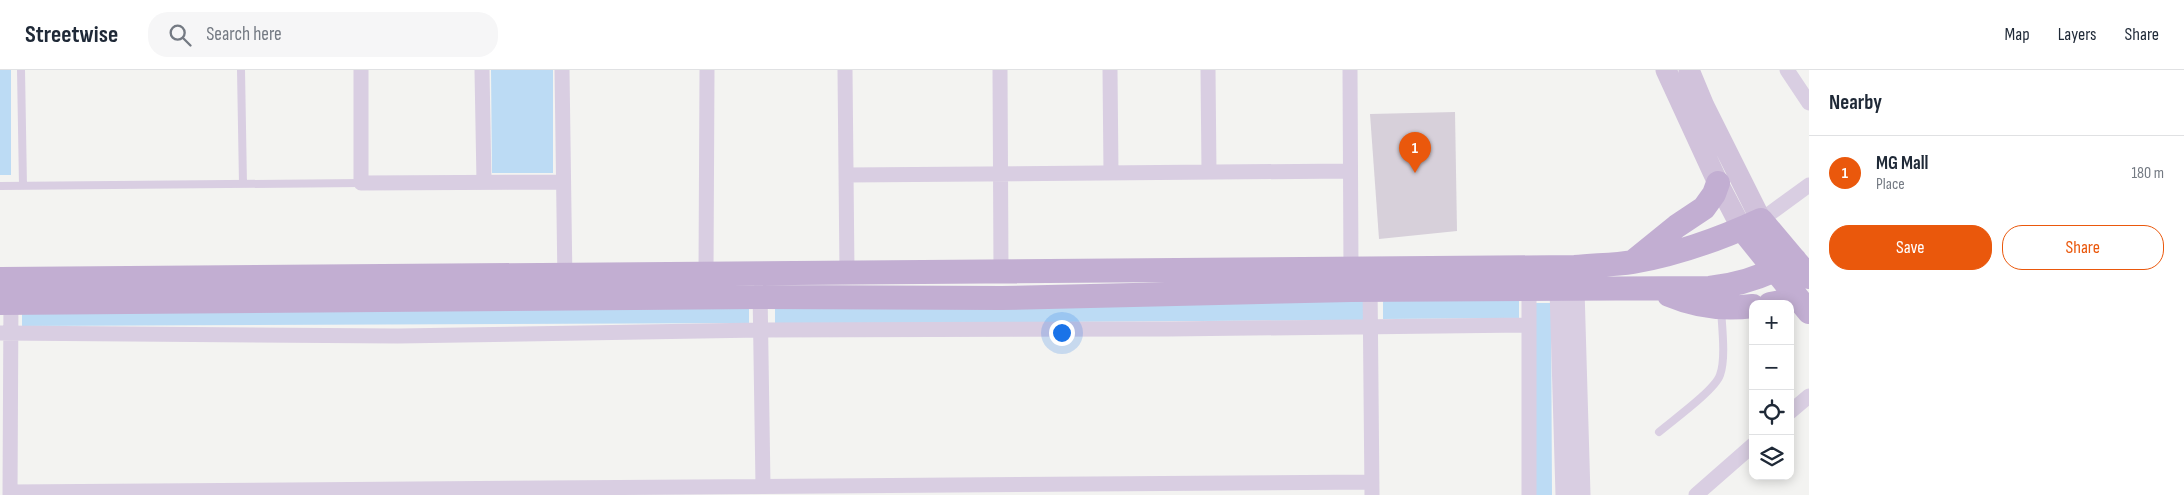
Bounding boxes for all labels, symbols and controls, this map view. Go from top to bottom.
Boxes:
search box [148,12,498,57]
text: Streetwise [25,20,118,49]
icon: search [166,21,194,49]
text: Search here [206,23,282,46]
text: Map [2005,24,2030,45]
text: Layers [2058,24,2097,45]
text: Share [2125,24,2159,45]
text: Nearby [1829,90,1882,115]
pin: 1 [1399,132,1431,173]
text: MG Mall [1876,152,1928,175]
text: 1 [1842,164,1848,183]
text: 180 m [2131,164,2164,183]
text: Place [1876,175,1905,194]
button: Save [1829,225,1992,270]
button: Share [2002,225,2164,270]
map controls [1749,300,1794,480]
button: + [1749,300,1794,345]
your location [1049,320,1075,346]
button: − [1749,345,1794,390]
button: locate [1749,390,1794,435]
button: layers [1749,435,1794,480]

